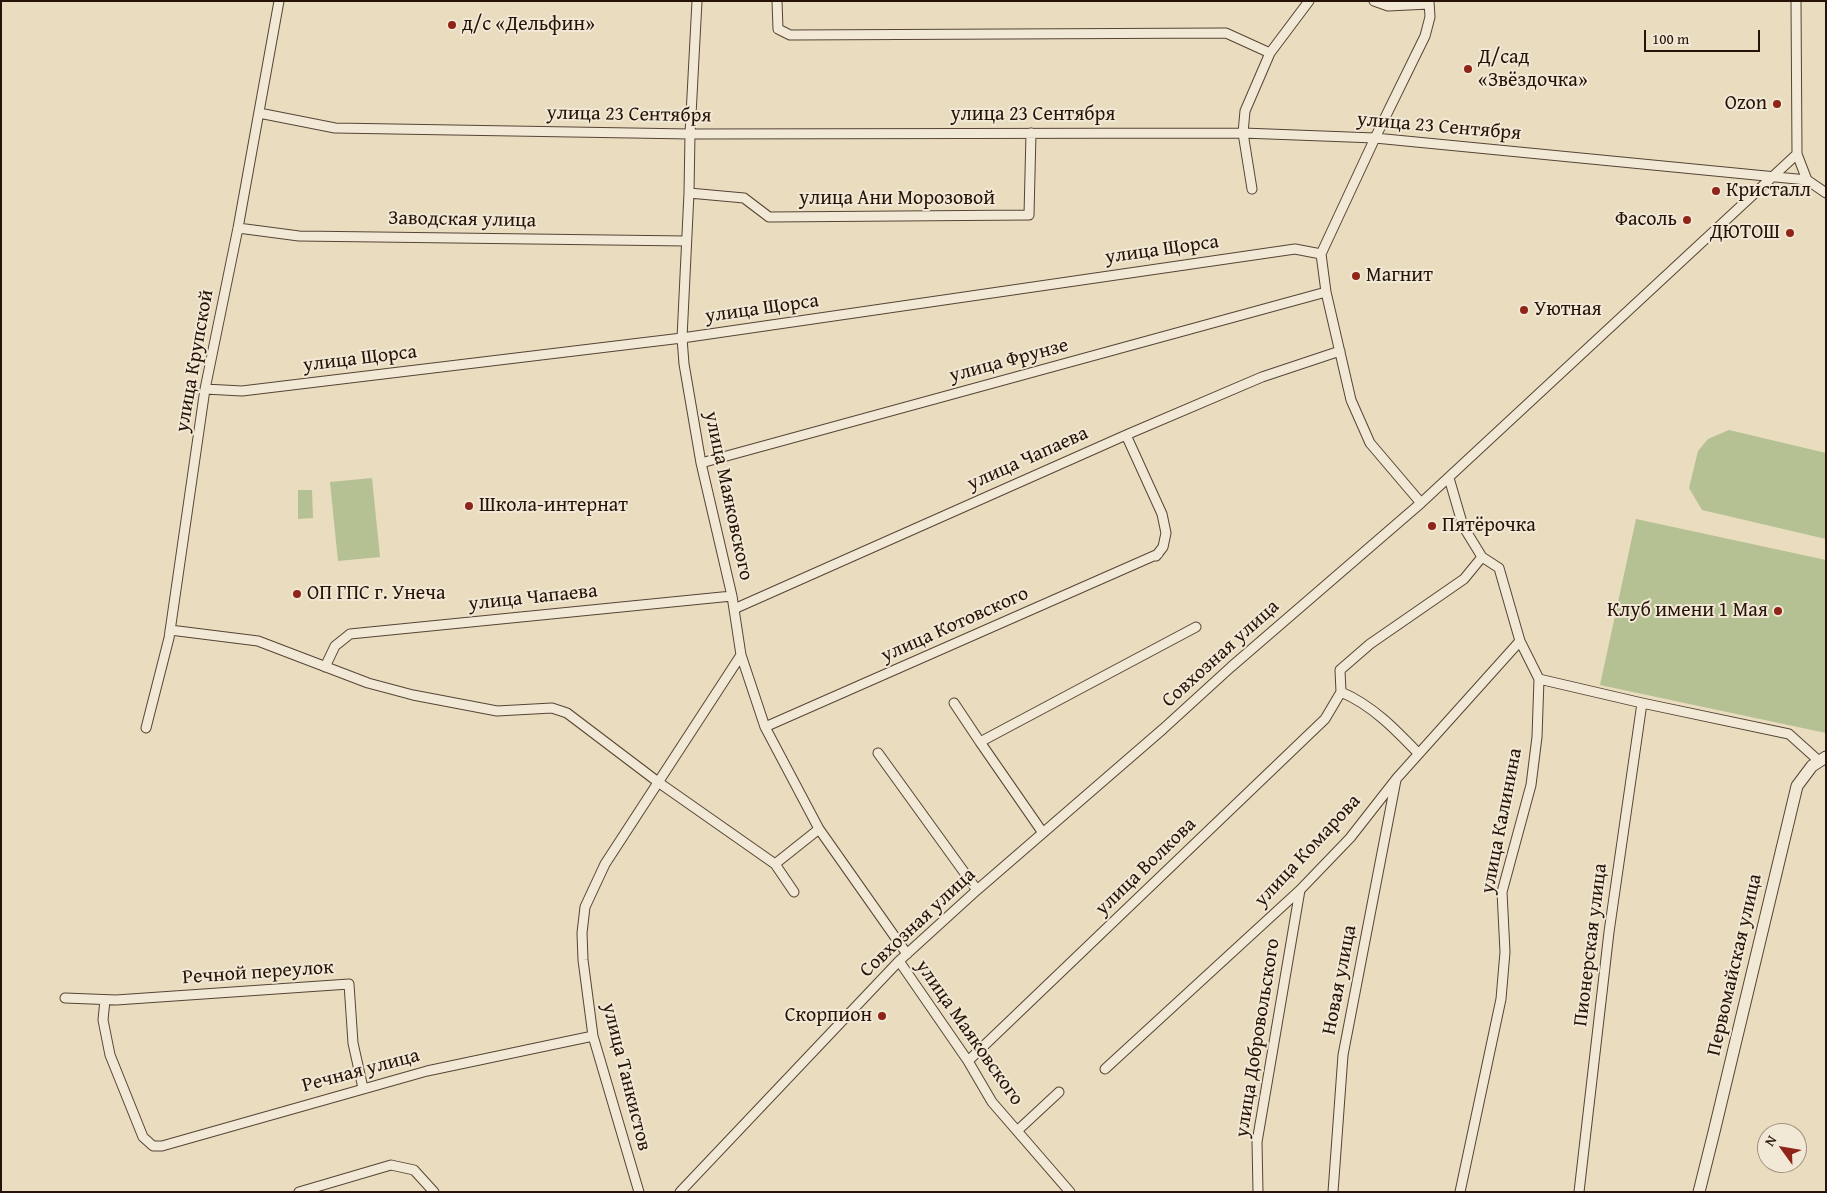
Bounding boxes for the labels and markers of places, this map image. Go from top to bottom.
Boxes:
place label: д/с «Дельфин» [462,13,595,37]
marker: д/с «Дельфин» [446,19,458,31]
place label: Д/сад «Звёздочка» [1478,46,1588,93]
marker: Д/сад «Звёздочка» [1462,63,1474,75]
place label: Ozon [1725,92,1767,116]
marker: Ozon [1771,98,1783,110]
place label: Кристалл [1726,179,1811,203]
marker: Кристалл [1710,185,1722,197]
place label: Фасоль [1615,208,1677,232]
marker: Фасоль [1681,214,1693,226]
place label: ДЮТОШ [1710,221,1780,245]
marker: ДЮТОШ [1784,227,1796,239]
place label: Магнит [1366,264,1433,288]
marker: Магнит [1350,270,1362,282]
place label: Уютная [1534,298,1602,322]
marker: Уютная [1518,304,1530,316]
place label: Школа-интернат [479,494,628,518]
marker: Школа-интернат [463,500,475,512]
place label: Пятёрочка [1442,514,1536,538]
marker: Пятёрочка [1426,520,1438,532]
place label: ОП ГПС г. Унеча [307,582,445,606]
marker: ОП ГПС г. Унеча [291,588,303,600]
place label: Клуб имени 1 Мая [1607,599,1768,623]
marker: Клуб имени 1 Мая [1772,605,1784,617]
place label: Скорпион [785,1004,872,1028]
marker: Скорпион [876,1010,888,1022]

